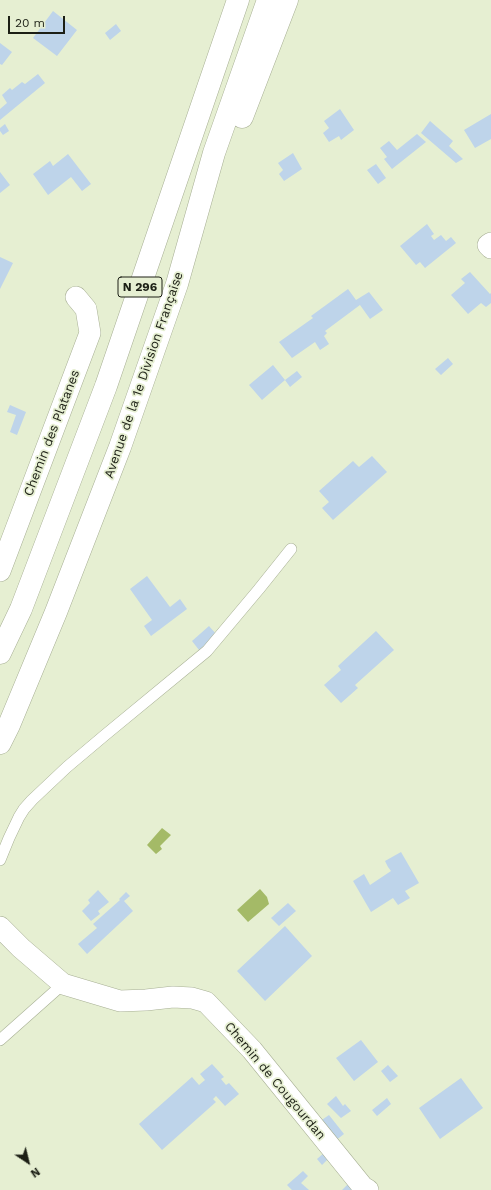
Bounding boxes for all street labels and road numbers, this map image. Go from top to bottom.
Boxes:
street label: Avenue de la 1e Division Française [101,270,187,480]
road number: N 296 [118,277,162,297]
street label: Chemin des Platanes [21,368,83,498]
street label: Chemin de Cougourdan [221,1019,329,1143]

